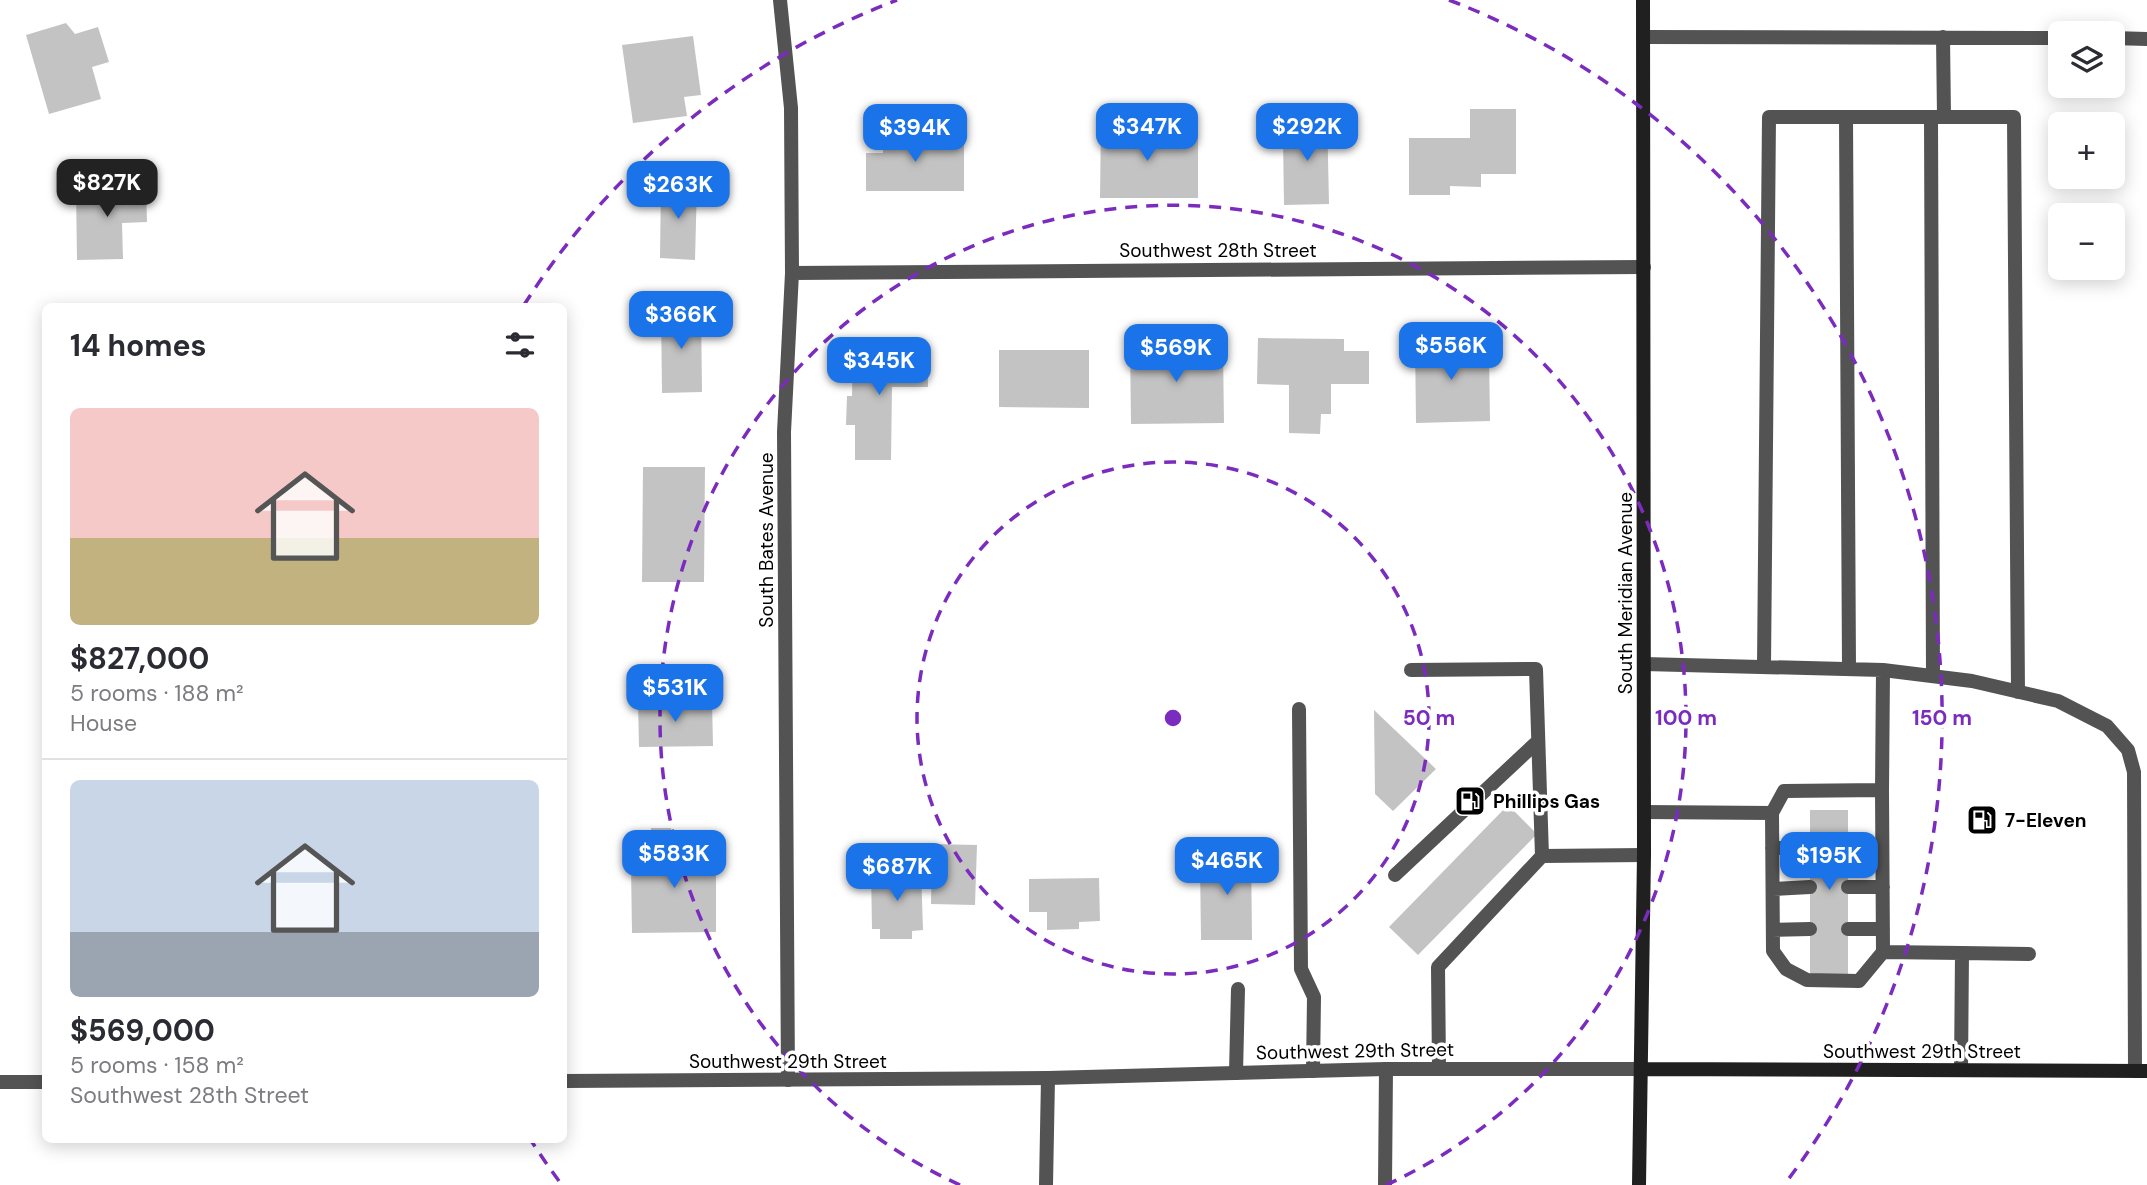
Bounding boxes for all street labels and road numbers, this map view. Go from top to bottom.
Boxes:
street label: Southwest 28th Street [1119,238,1317,263]
street label: South Bates Avenue [754,452,779,628]
street label: South Meridian Avenue [1613,492,1638,694]
street label: Southwest 29th Street [1256,1037,1454,1065]
street label: Southwest 29th Street [1823,1039,2021,1064]
street label: Southwest 29th Street [689,1049,887,1074]

